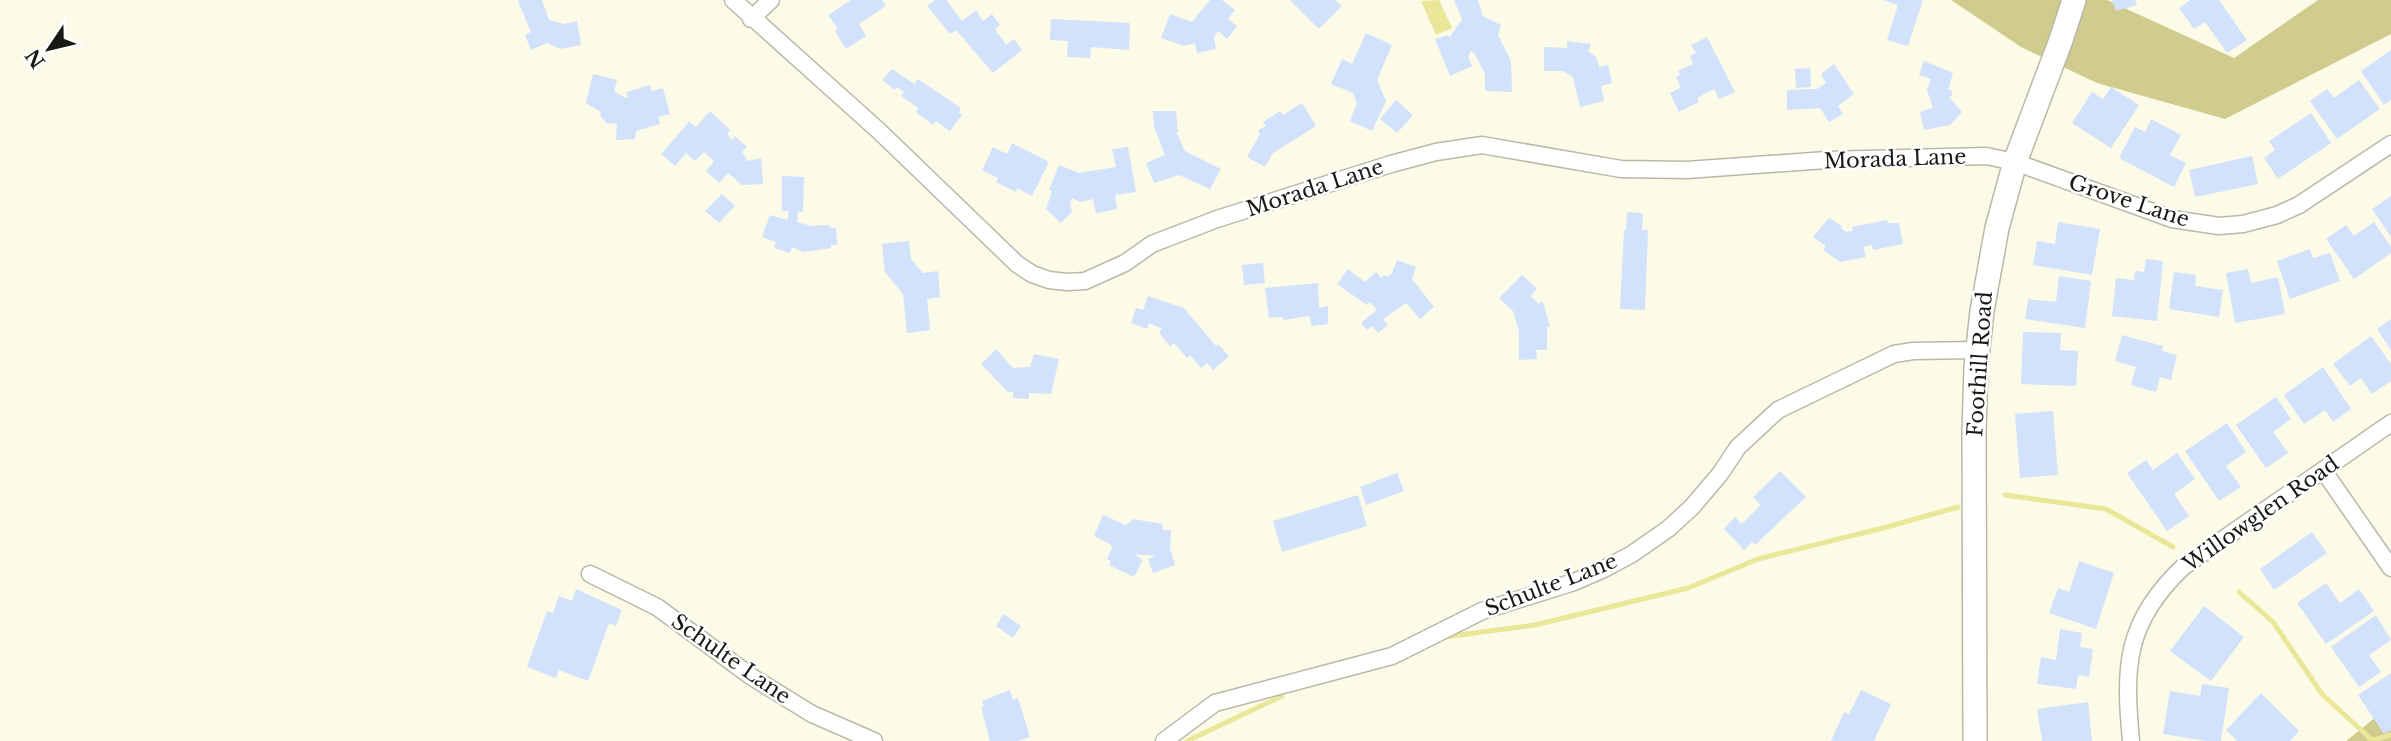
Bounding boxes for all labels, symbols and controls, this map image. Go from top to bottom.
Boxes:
north arrow [14,14,84,84]
text: N [21,44,50,72]
street label: Morada Lane [1823,144,1967,174]
street label: Morada Lane [1243,154,1387,222]
street label: Grove Lane [2065,169,2193,233]
street label: Foothill Road [1962,290,1998,438]
street label: Willowglen Road [2177,451,2344,578]
street label: Schulte Lane [1481,548,1621,622]
street label: Schulte Lane [666,608,796,710]

